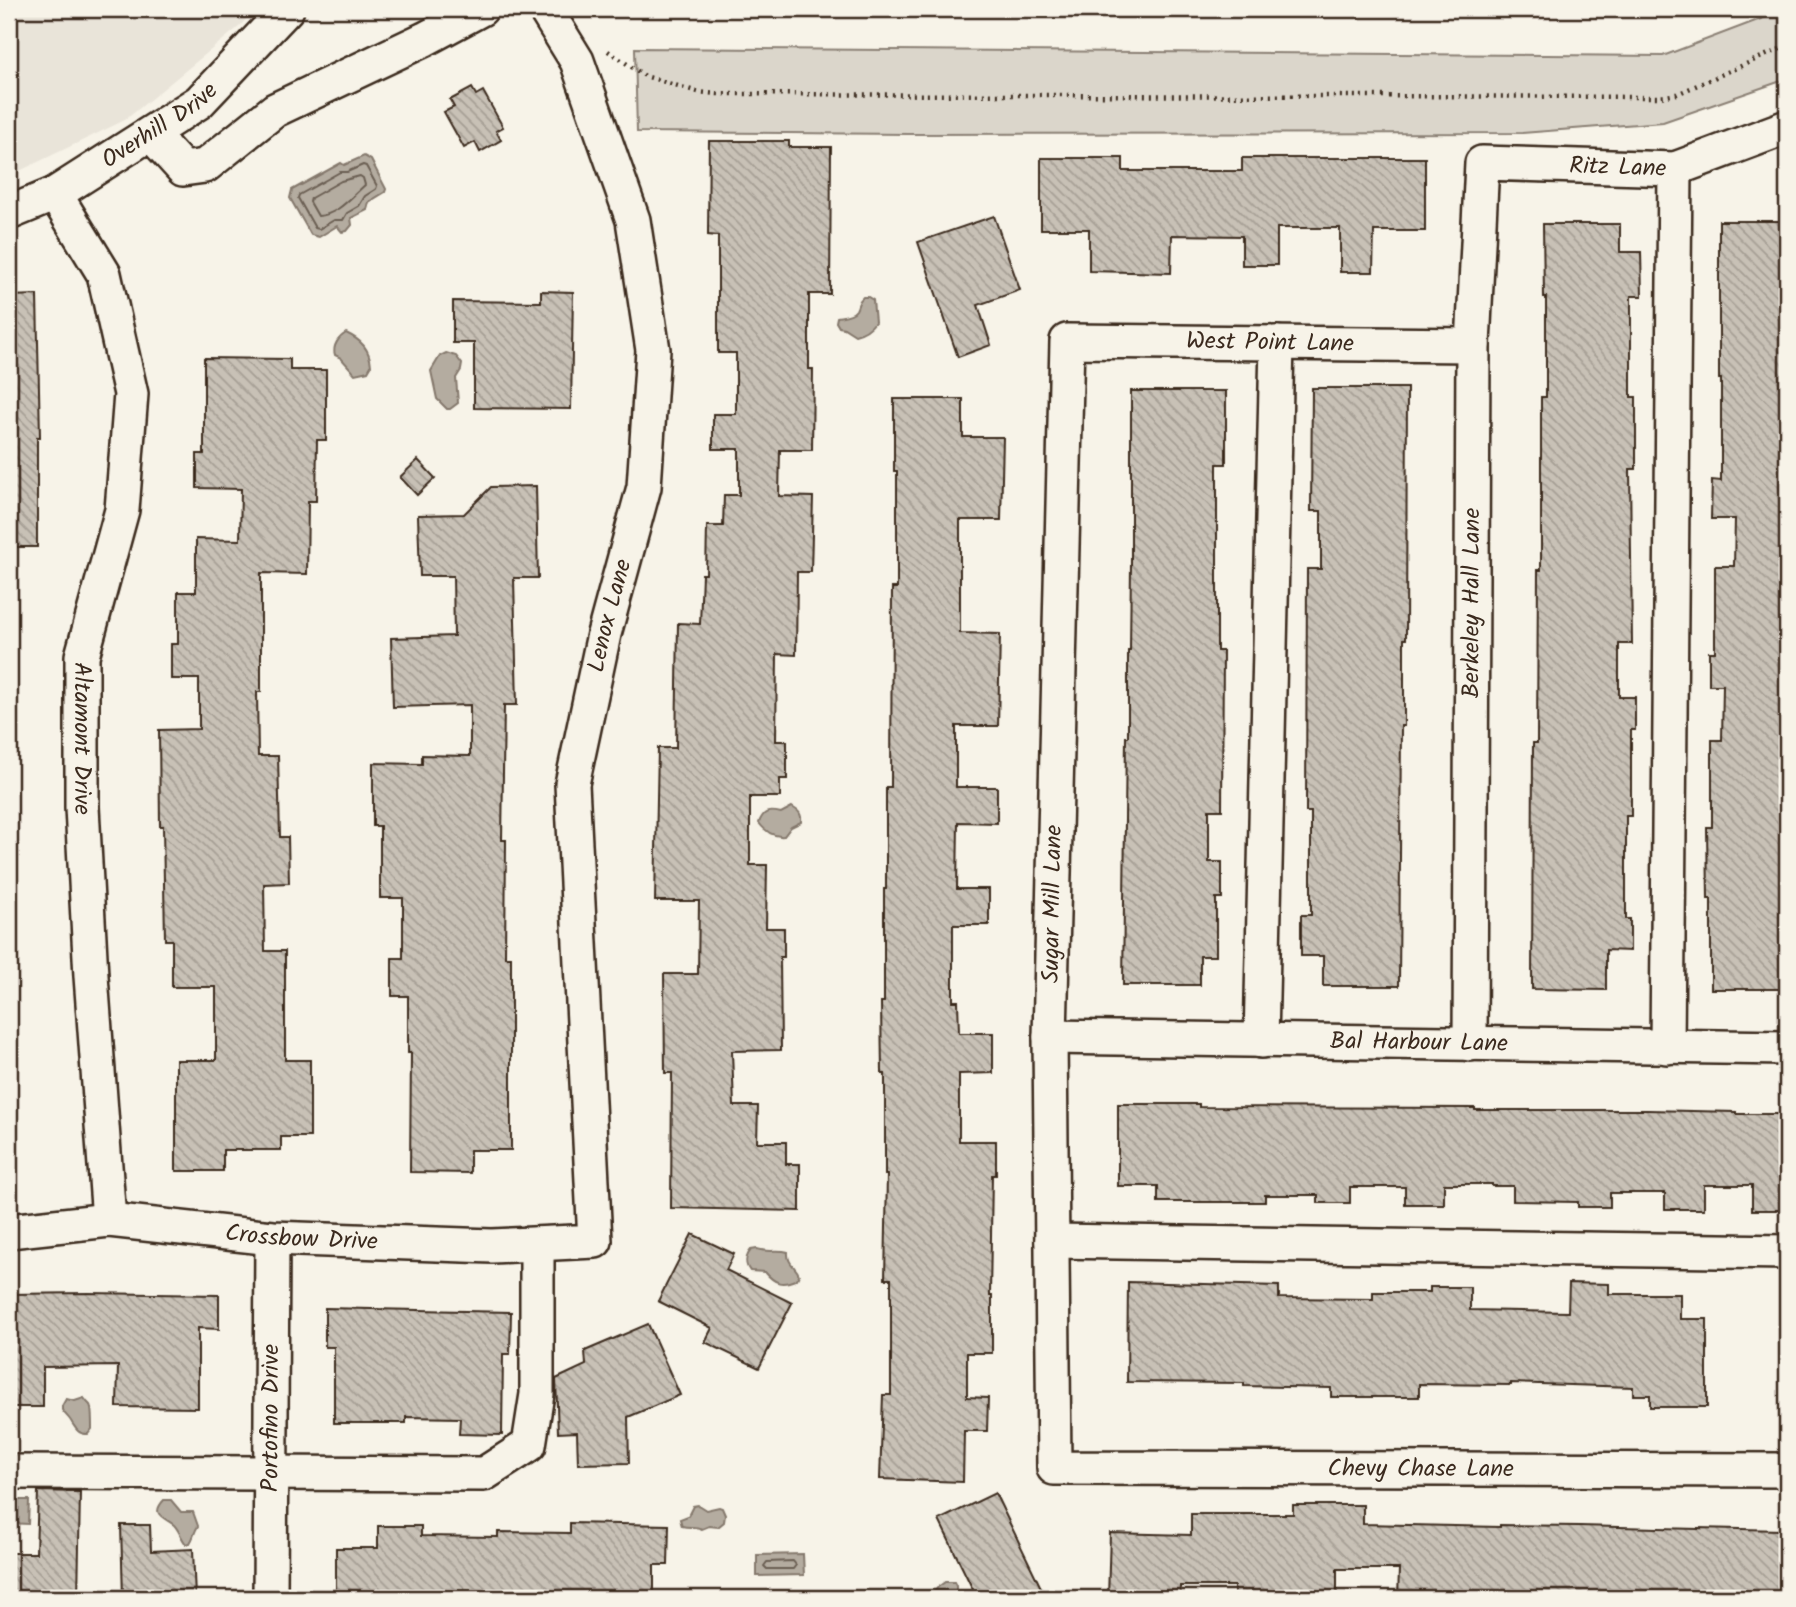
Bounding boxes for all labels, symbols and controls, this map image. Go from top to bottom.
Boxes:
street label: Overhill Drive [94,73,228,179]
street label: Ritz Lane [1569,146,1667,188]
street label: West Point Lane [1186,322,1355,364]
street label: Berkeley Hall Lane [1452,507,1492,698]
street label: Lenox Lane [577,554,643,676]
street label: Altamont Drive [62,662,102,816]
street label: Sugar Mill Lane [1032,824,1074,984]
street label: Bal Harbour Lane [1330,1022,1508,1063]
street label: Crossbow Drive [223,1213,379,1261]
street label: Portofino Drive [251,1344,291,1492]
street label: Chevy Chase Lane [1328,1449,1514,1489]

